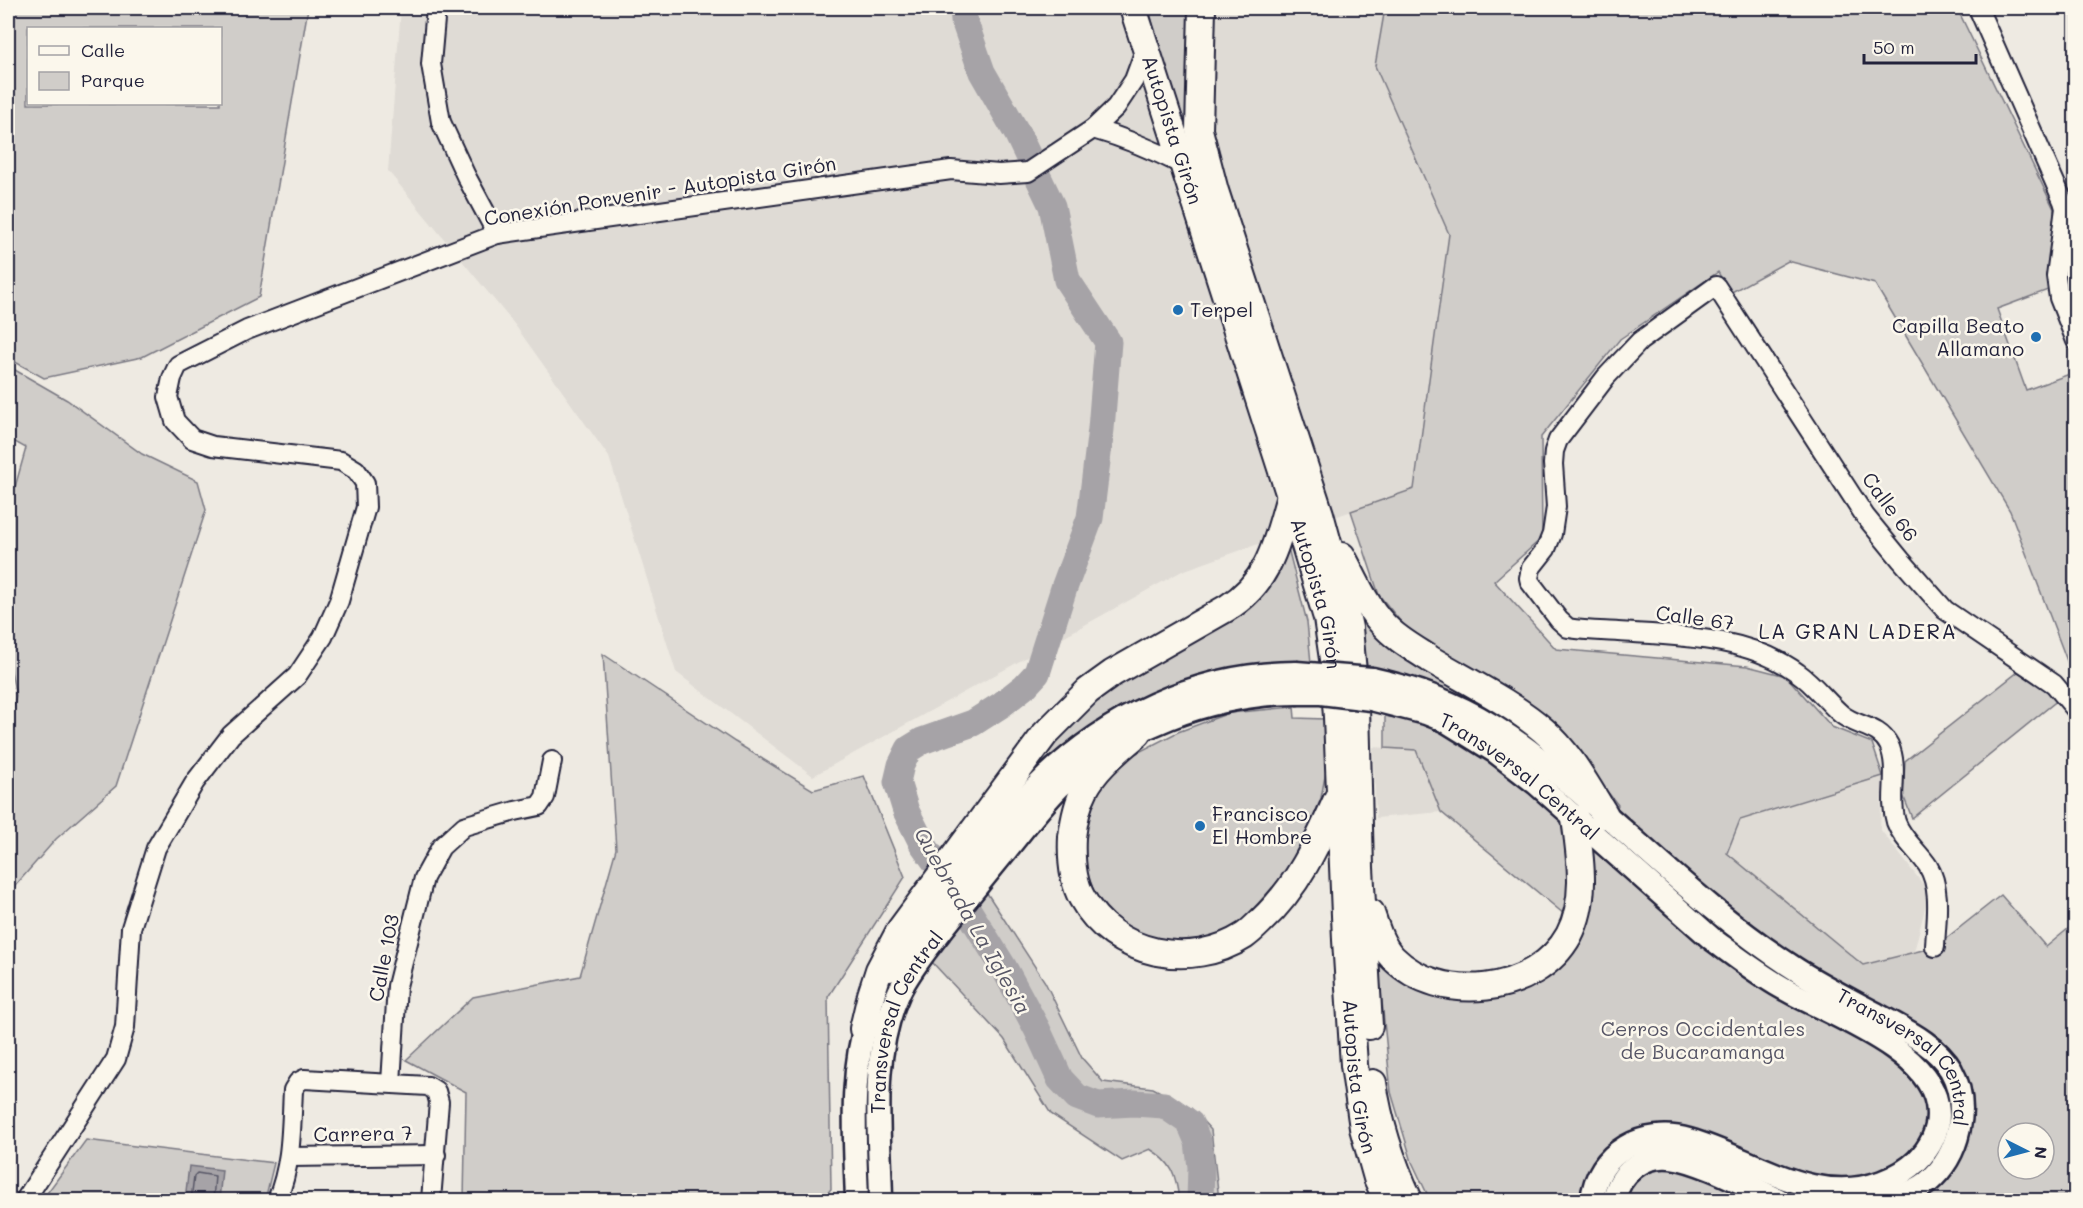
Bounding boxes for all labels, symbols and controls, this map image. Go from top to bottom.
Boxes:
legend [27,27,222,105]
scale bar [1864,27,1976,65]
text: 50 m [1873,35,1915,59]
text: Calle [81,38,125,62]
street label: Autopista Girón [1137,52,1209,207]
text: Parque [81,68,145,92]
street label: Conexión Porvenir - Autopista Girón [482,149,838,231]
place label: Terpel [1190,296,1253,322]
marker: Terpel [1171,303,1185,317]
place label: Capilla Beato Allamano [1892,312,2024,361]
marker: Capilla Beato Allamano [2029,330,2043,344]
street label: Calle 66 [1857,467,1925,546]
street label: Autopista Girón [1285,515,1348,670]
street label: Calle 67 [1654,599,1736,635]
district label: LA GRAN LADERA [1758,617,1958,644]
street label: Transversal Central [1436,706,1605,845]
place label: Francisco El Hombre [1212,800,1312,849]
marker: Francisco El Hombre [1193,819,1207,833]
water label: Quebrada La Iglesia [909,822,1038,1018]
street label: Calle 103 [362,912,404,1004]
street label: Transversal Central [864,925,948,1114]
street label: Transversal Central [1833,982,1975,1128]
street label: Autopista Girón [1338,998,1383,1156]
park label: Cerros Occidentales de Bucaramanga [1601,1015,1805,1064]
street label: Carrera 7 [313,1119,413,1147]
north arrow [1996,1121,2056,1181]
text: N [2030,1145,2052,1160]

